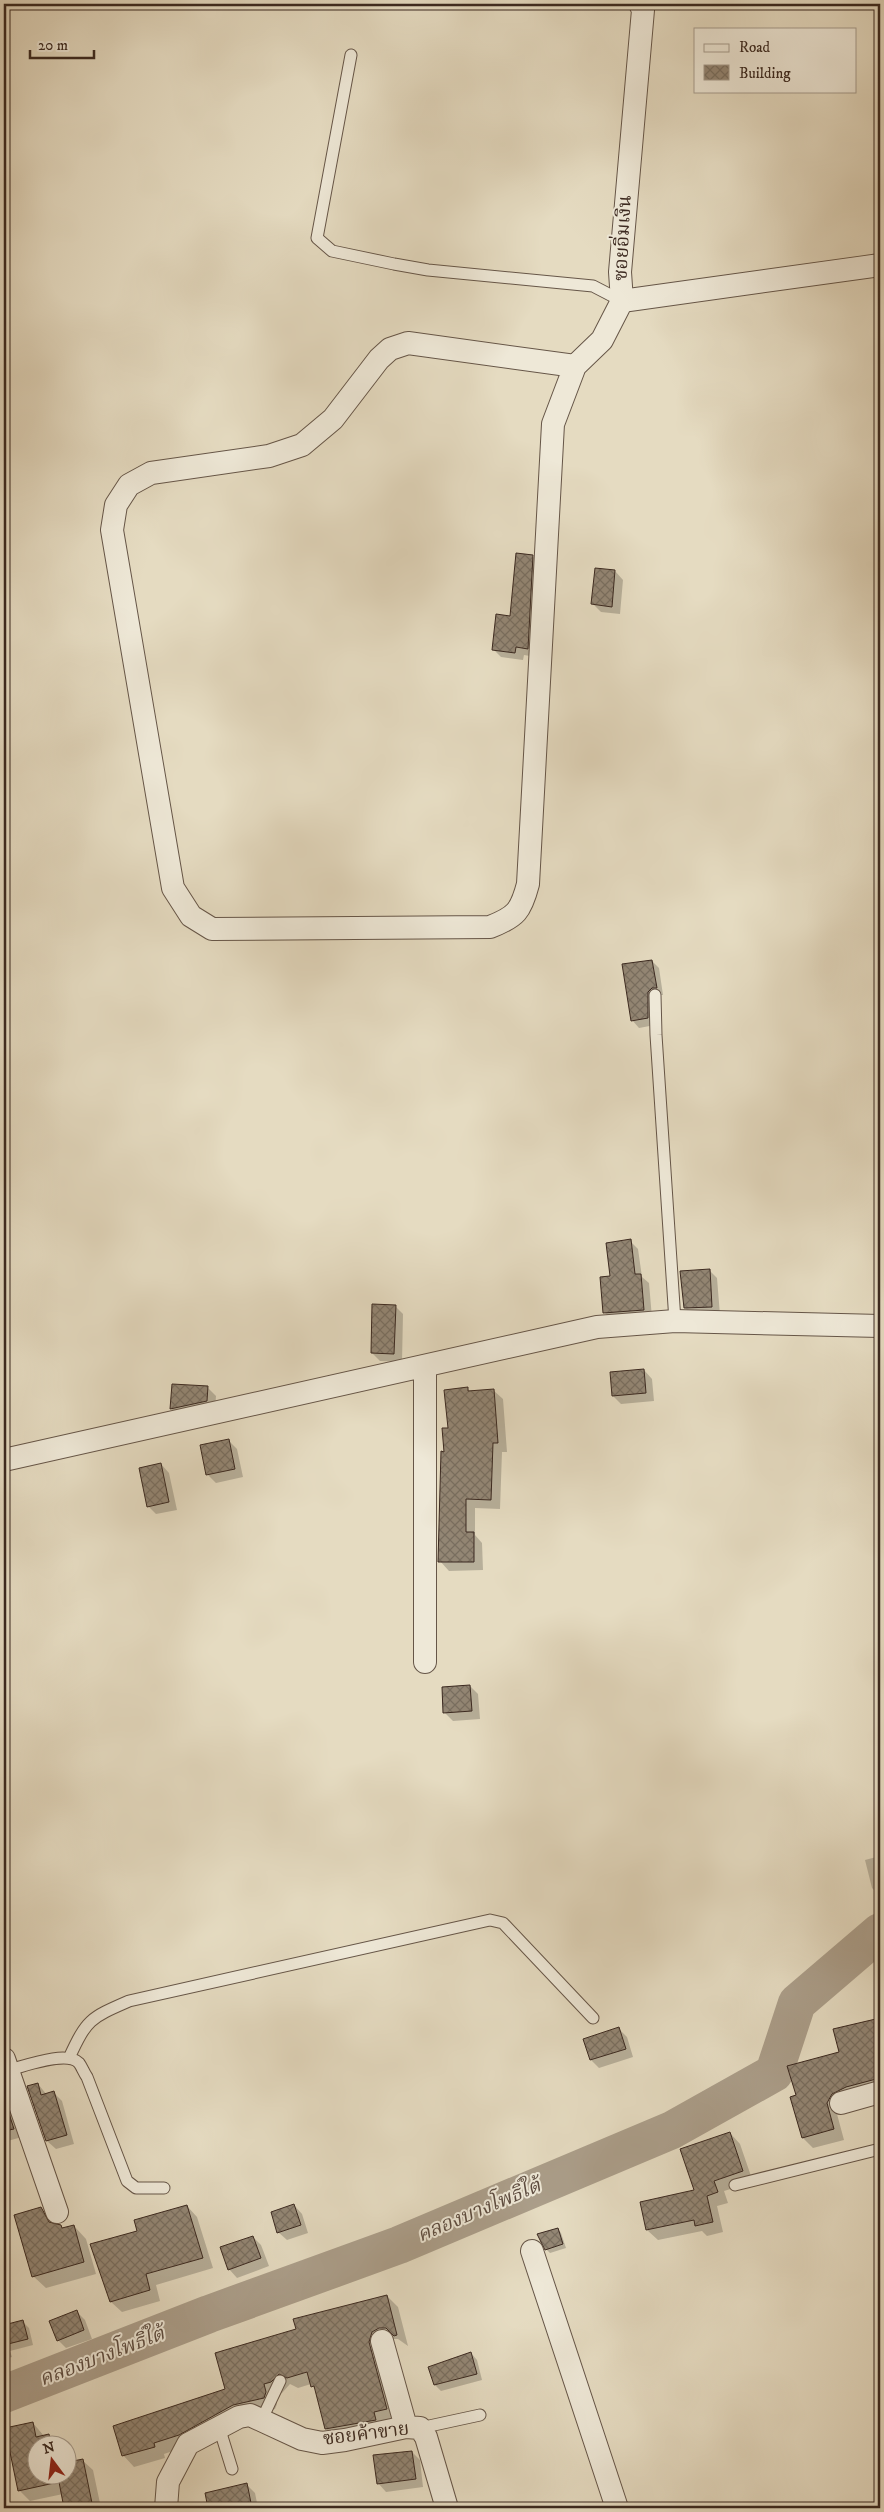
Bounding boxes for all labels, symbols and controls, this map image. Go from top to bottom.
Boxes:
scale bar [30,28,94,60]
legend [694,28,856,92]
text: 20 m [38,36,68,55]
text: Road [739,38,771,57]
text: Building [739,64,791,83]
street label: ซอยอิ่มเงิน [606,194,637,282]
water label: คลองบางโพธิ์ใต้ [412,2169,548,2248]
water label: คลองบางโพธิ์ใต้ [35,2317,172,2392]
street label: ซอยค้าขาย [322,2417,410,2451]
north arrow [28,2434,78,2484]
text: N [41,2438,57,2459]

